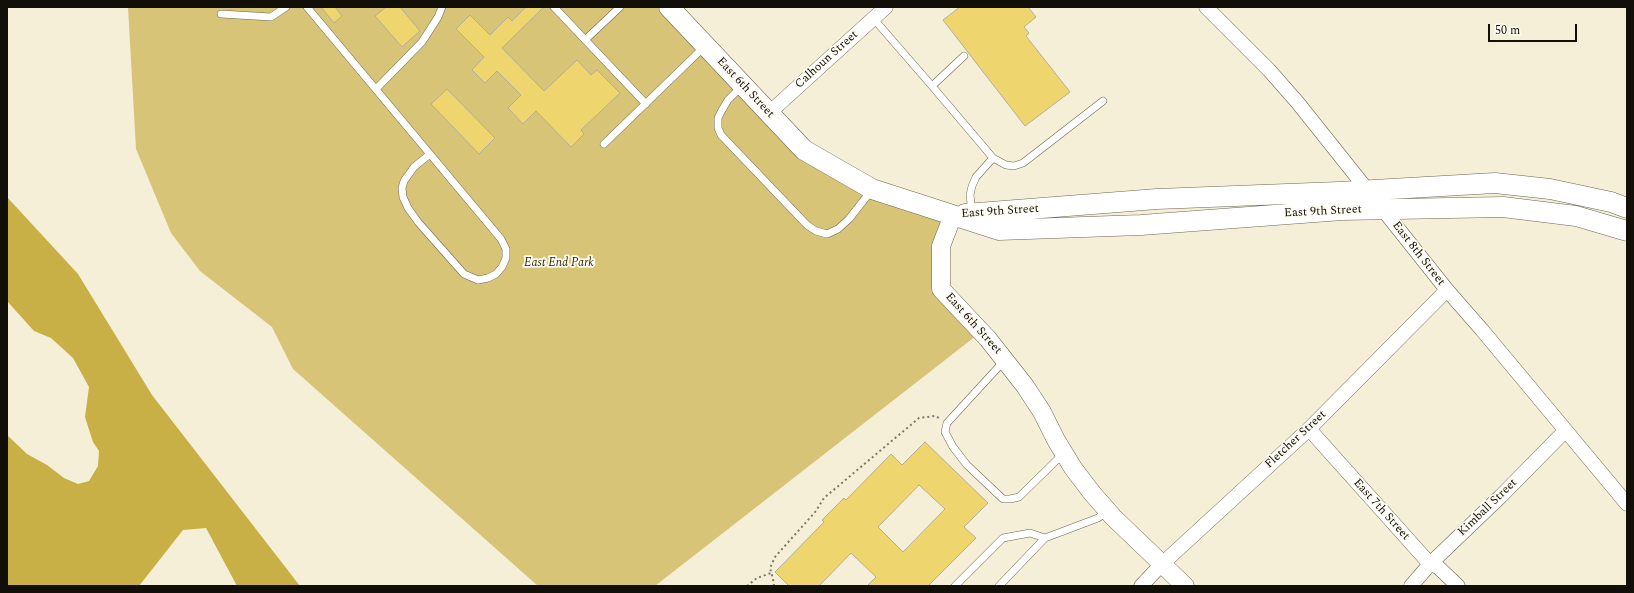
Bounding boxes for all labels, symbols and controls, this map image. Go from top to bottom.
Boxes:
scale bar [1490,16,1579,42]
text: 50 m [1495,21,1520,40]
street label: Calhoun Street [793,28,861,92]
street label: East 6th Street [713,55,777,121]
street label: East 9th Street [961,202,1039,222]
street label: East 9th Street [1284,203,1362,221]
street label: East 8th Street [1388,219,1448,289]
park label: East End Park [524,257,594,271]
street label: East 6th Street [942,290,1004,358]
street label: Fletcher Street [1262,408,1330,472]
street label: East 7th Street [1350,476,1412,544]
street label: Kimball Street [1455,476,1521,540]

